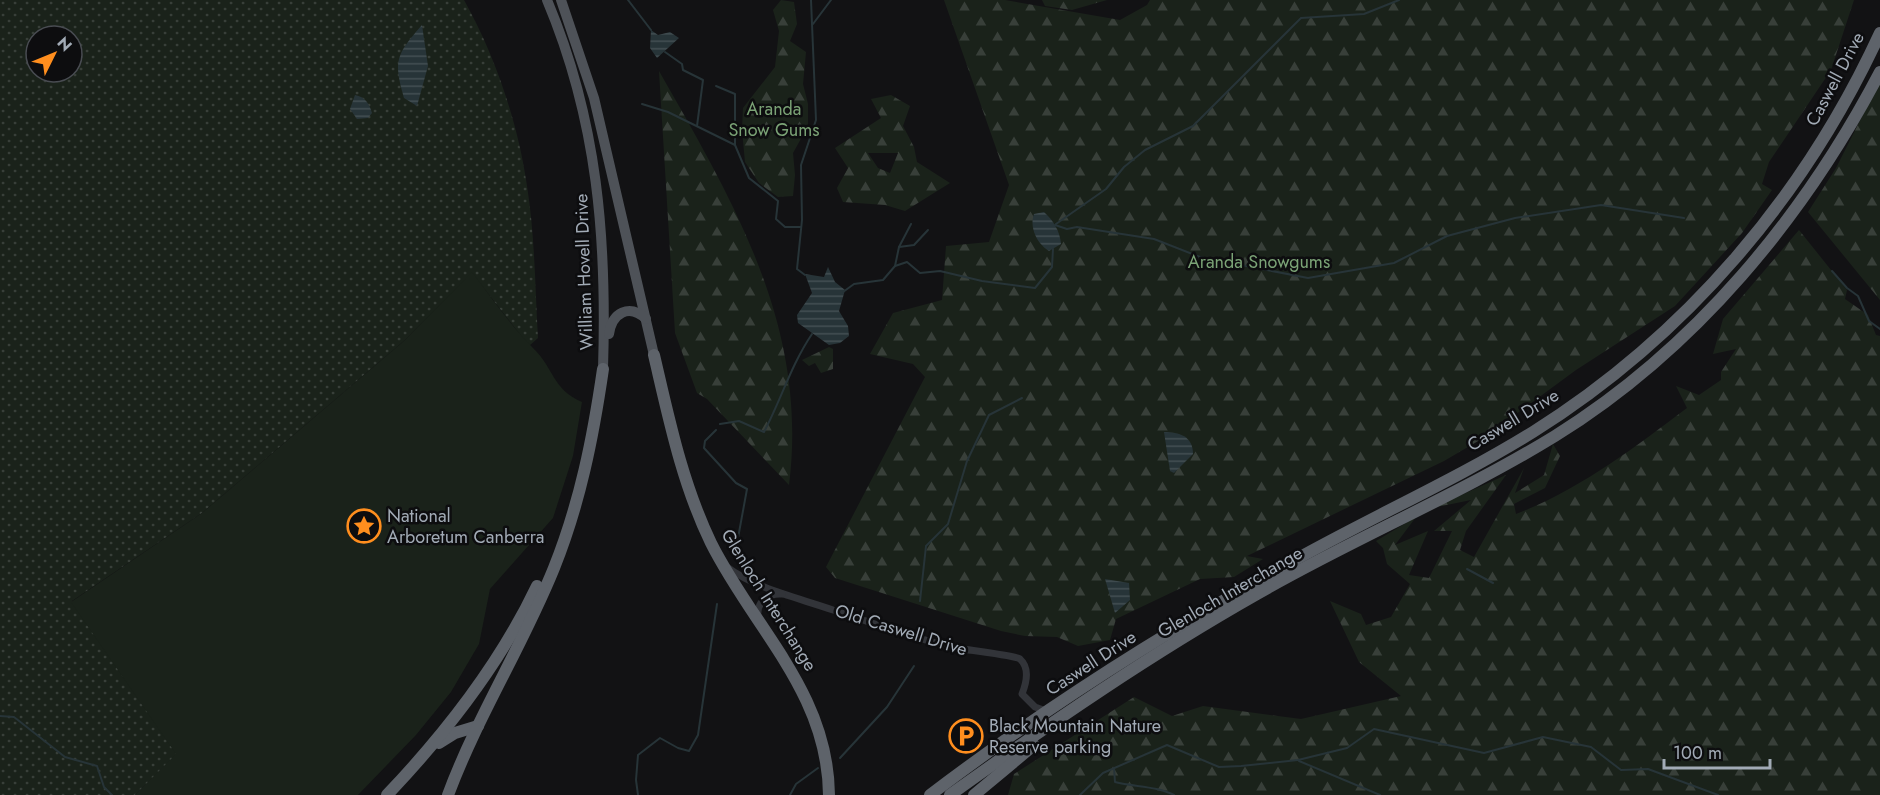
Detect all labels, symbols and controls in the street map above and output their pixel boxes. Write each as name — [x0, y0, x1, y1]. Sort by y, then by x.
north arrow — [24, 24, 84, 84]
street label: Caswell Drive — [1799, 27, 1871, 131]
text: N — [52, 32, 77, 57]
park label: Aranda Snow Gums — [728, 96, 820, 143]
street label: William Hovell Drive — [568, 193, 600, 351]
park label: Aranda Snowgums — [1188, 249, 1330, 275]
street label: Caswell Drive — [1462, 382, 1564, 458]
place label: National Arboretum Canberra — [387, 503, 545, 550]
place icon: National Arboretum Canberra — [346, 508, 382, 544]
street label: Glenloch Interchange — [715, 524, 823, 676]
street label: Glenloch Interchange — [1153, 540, 1307, 644]
street label: Old Caswell Drive — [832, 598, 970, 662]
street label: Caswell Drive — [1041, 624, 1141, 702]
place label: Black Mountain Nature Reserve parking — [989, 713, 1161, 760]
parking icon: Black Mountain Nature Reserve parking — [948, 718, 984, 754]
scale bar — [1664, 732, 1770, 770]
text: 100 m — [1673, 740, 1722, 766]

